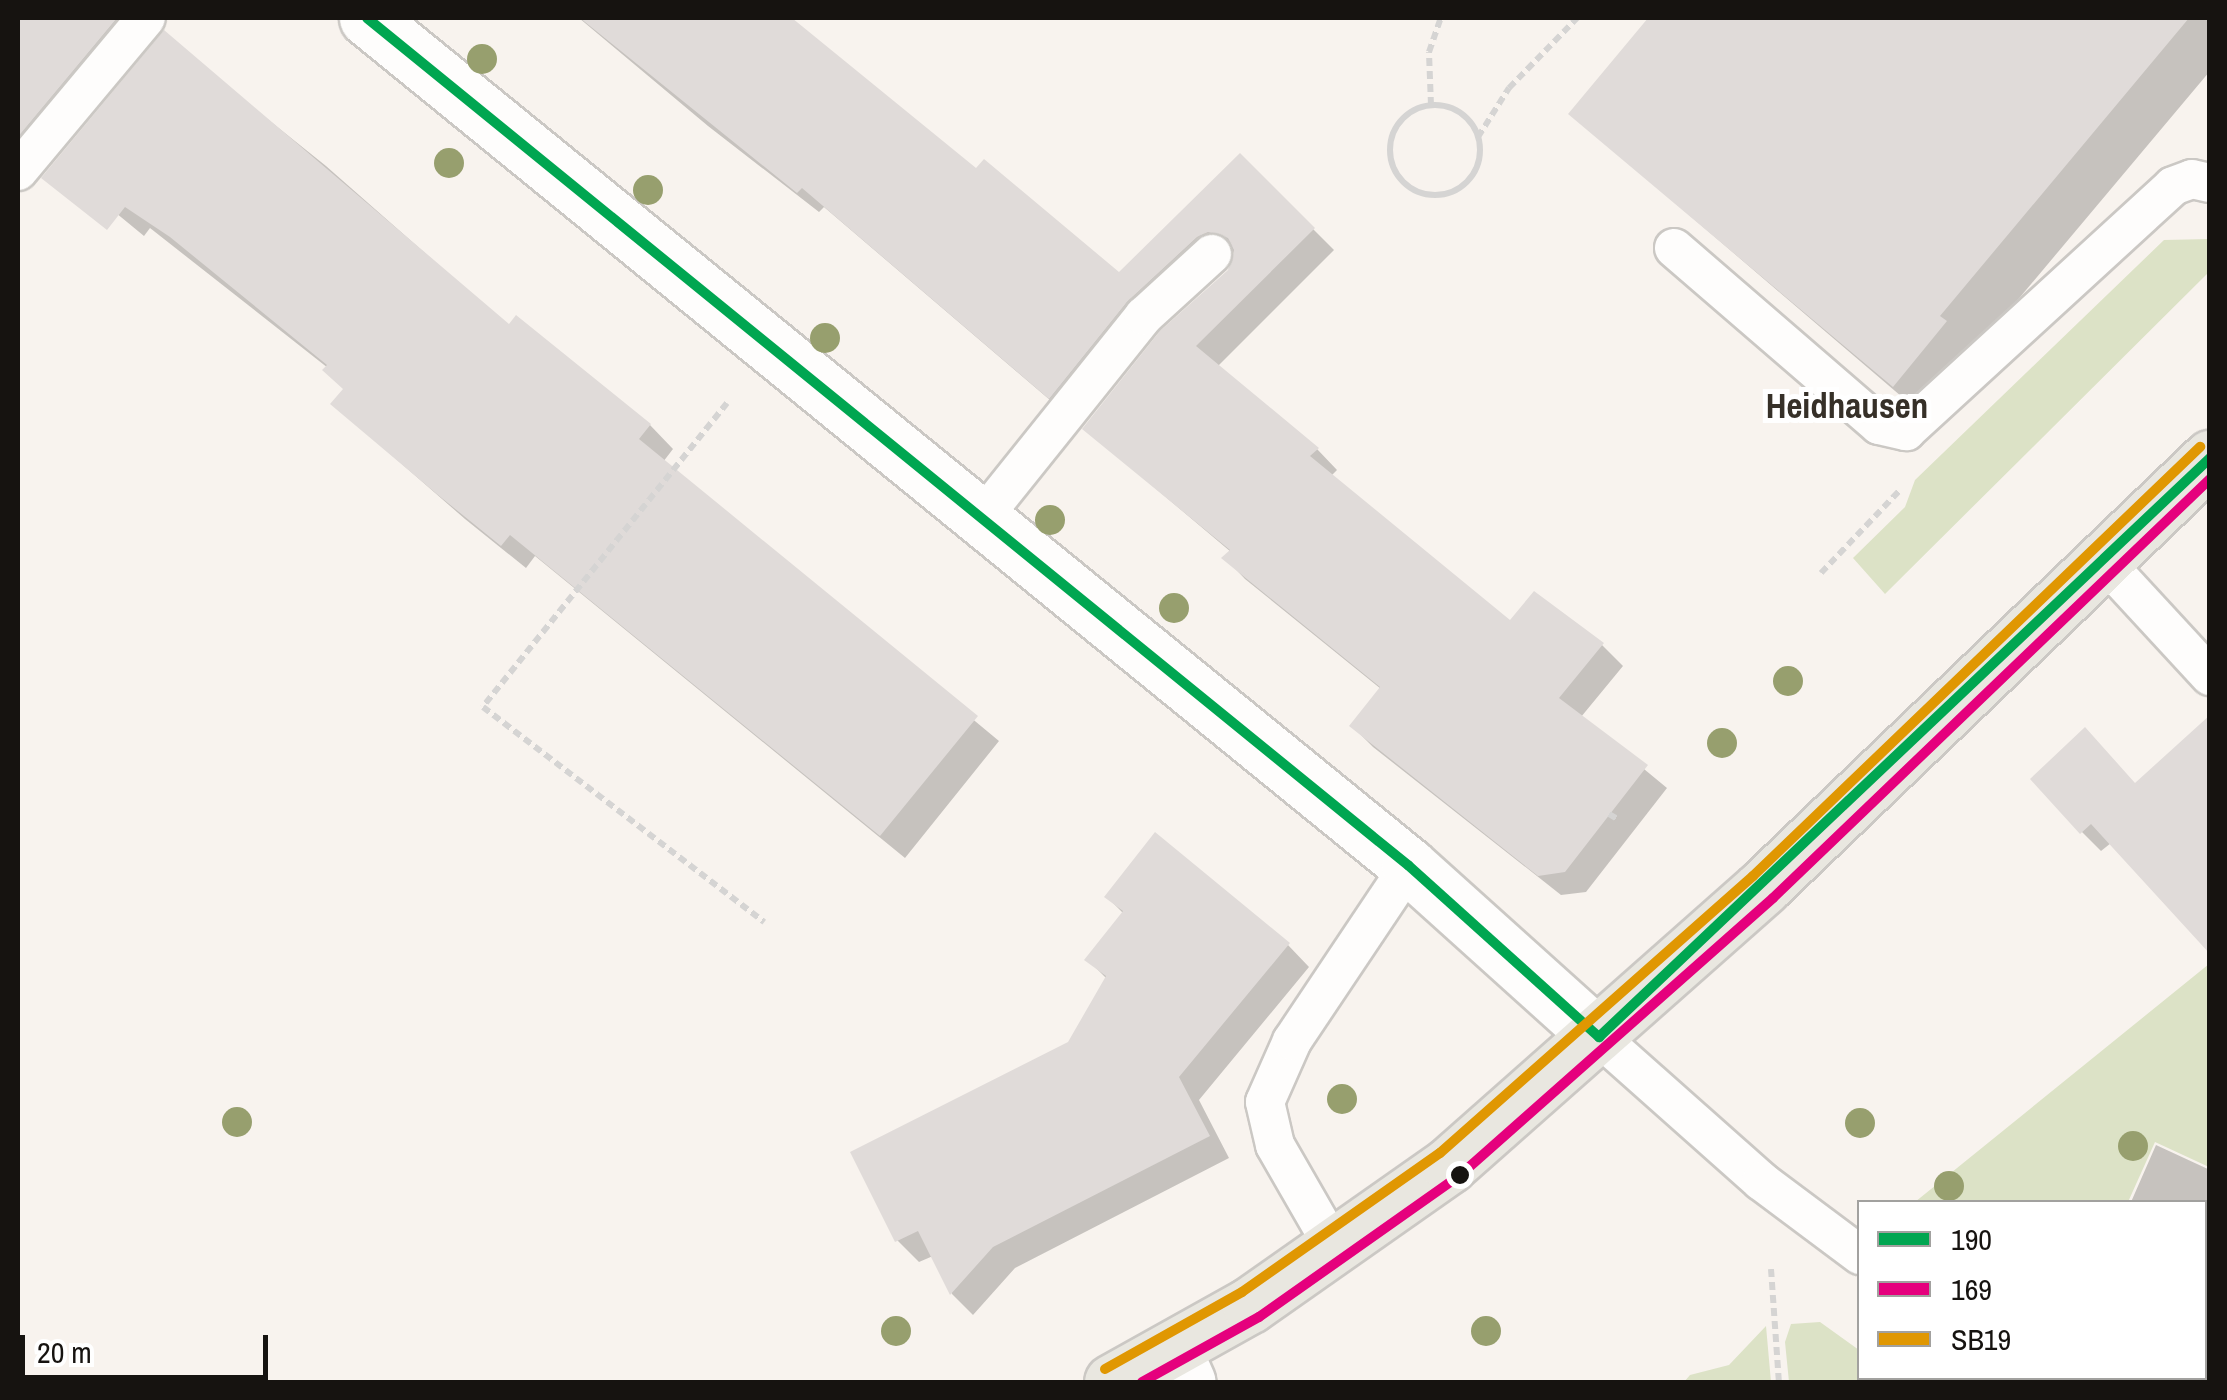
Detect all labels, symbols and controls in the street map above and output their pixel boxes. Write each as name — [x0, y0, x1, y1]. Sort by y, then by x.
district label: Heidhausen — [1766, 385, 1928, 427]
unlabelled marker — [1450, 1165, 1470, 1185]
legend — [1857, 1200, 2207, 1380]
text: 190 — [1951, 1219, 1992, 1259]
text: 169 — [1951, 1269, 1992, 1309]
scale bar — [25, 1315, 272, 1377]
text: SB19 — [1951, 1319, 2011, 1359]
text: 20 m — [37, 1332, 92, 1372]

